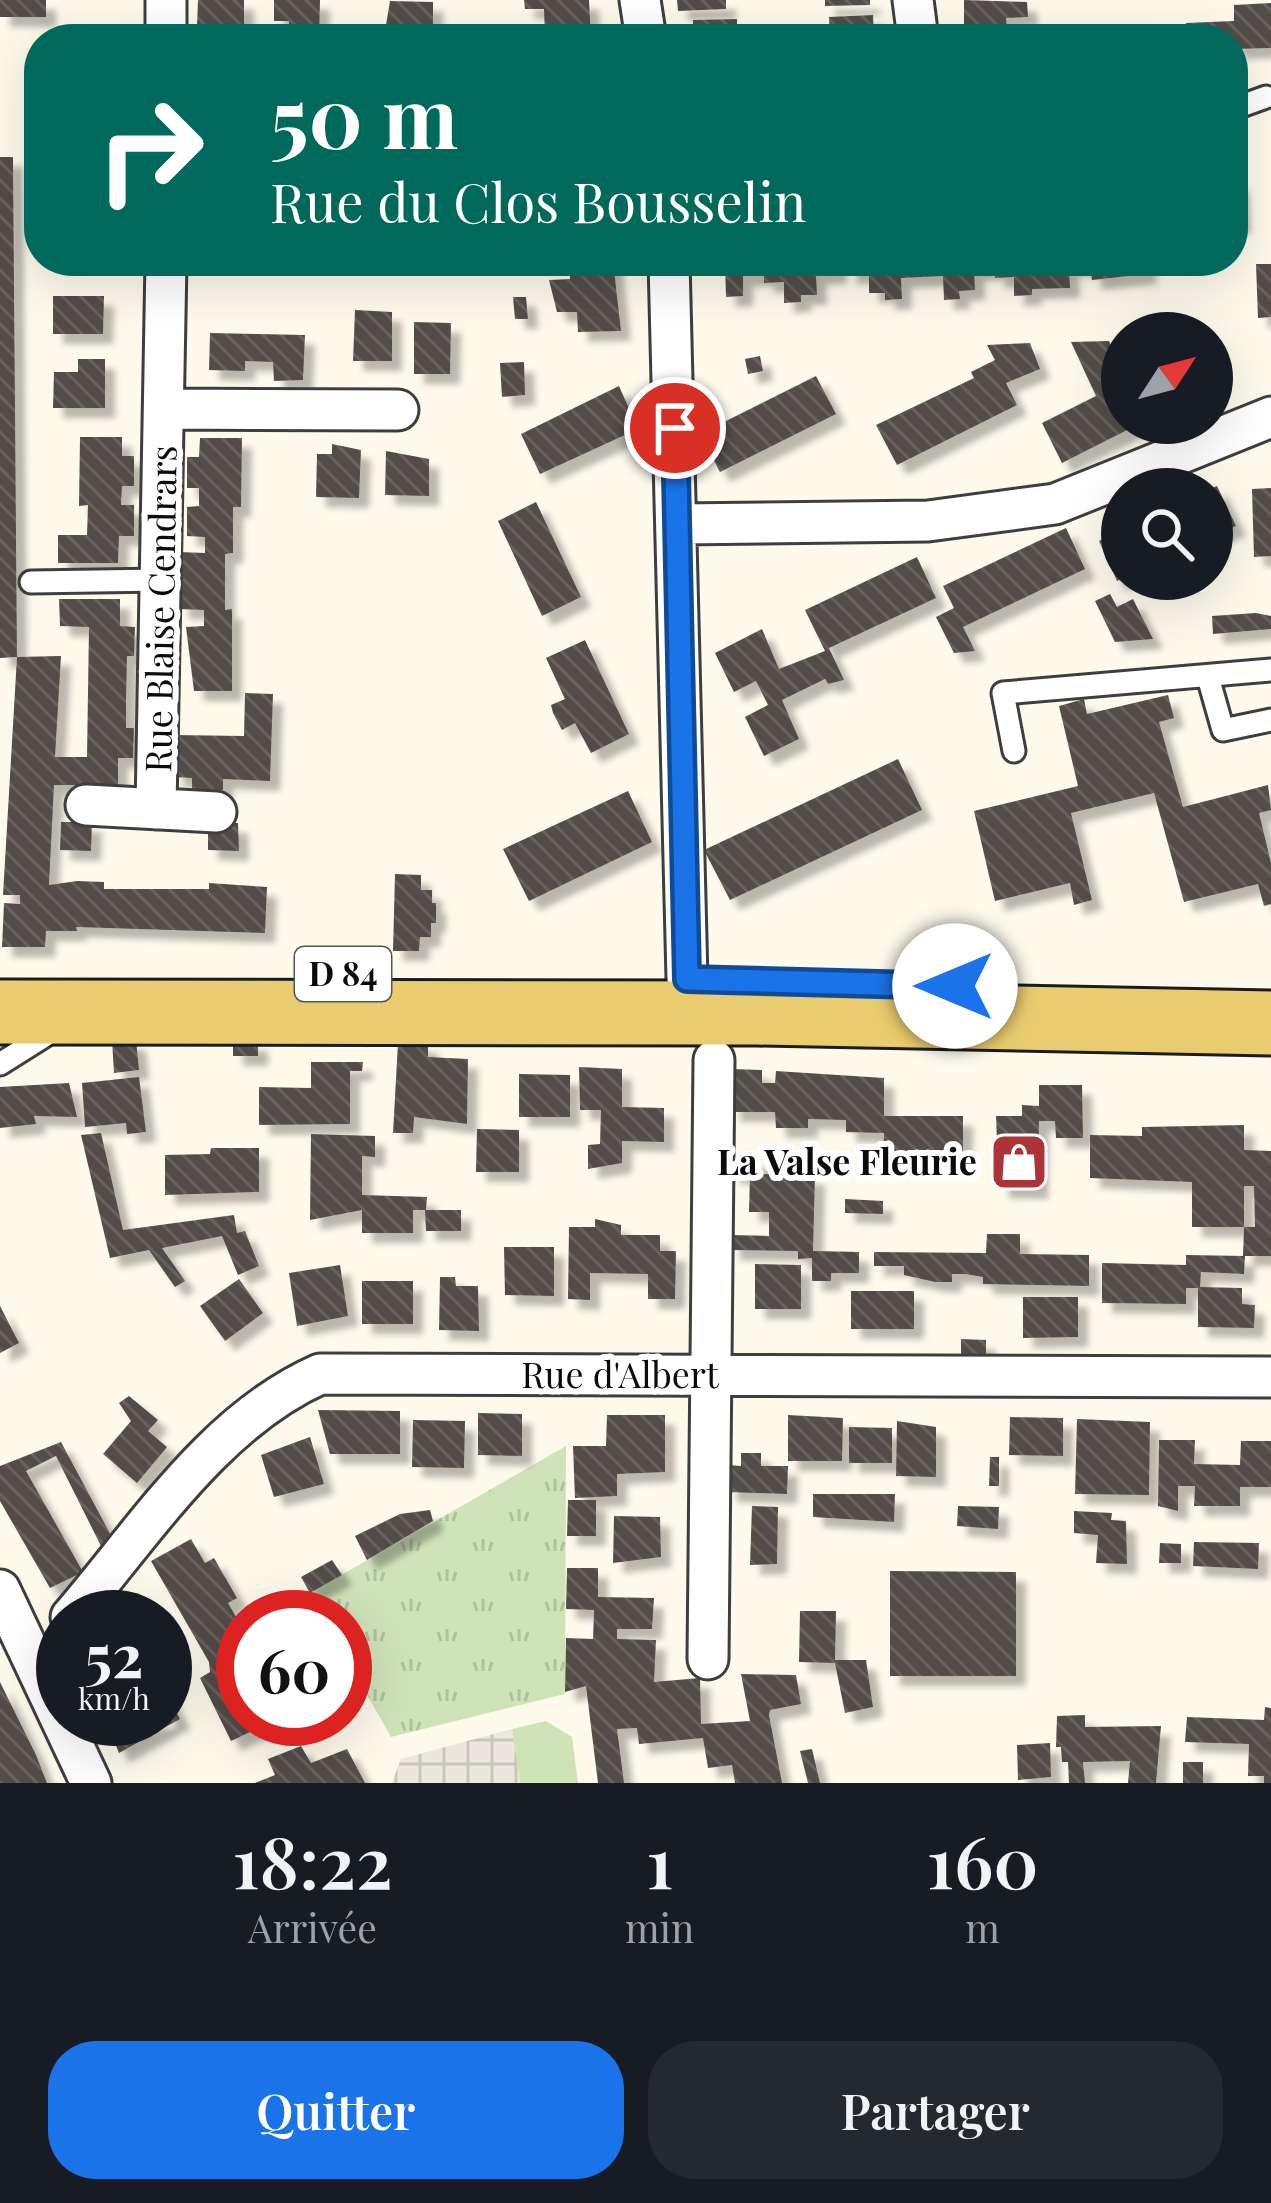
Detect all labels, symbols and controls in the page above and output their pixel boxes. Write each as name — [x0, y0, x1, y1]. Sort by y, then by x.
text: 50 m — [270, 58, 458, 170]
icon: right — [72, 72, 228, 228]
text: Rue du Clos Bousselin — [270, 165, 806, 237]
north arrow — [1101, 312, 1233, 444]
map controls — [1101, 312, 1233, 600]
pin — [624, 377, 726, 479]
icon: arrive — [642, 395, 708, 461]
street label: Rue Blaise Cendrars — [132, 445, 186, 773]
button: search — [1101, 468, 1233, 600]
position arrow — [892, 923, 1018, 1049]
road number: D 84 — [295, 947, 391, 1001]
shop icon: La Valse Fleurie — [988, 1131, 1050, 1193]
place label: La Valse Fleurie — [717, 1136, 977, 1184]
street label: Rue d'Albert — [521, 1349, 720, 1397]
speed limit sign: 60 — [216, 1590, 372, 1746]
text: 52 — [85, 1613, 143, 1693]
text: km/h — [78, 1678, 150, 1718]
text: 18:22 — [232, 1811, 393, 1907]
text: 1 — [646, 1811, 673, 1907]
text: 160 — [927, 1811, 1039, 1907]
text: Arrivée — [248, 1901, 377, 1953]
text: min — [625, 1901, 694, 1953]
text: m — [965, 1901, 1000, 1953]
button: Quitter — [48, 2041, 624, 2179]
button: Partager — [648, 2041, 1223, 2179]

